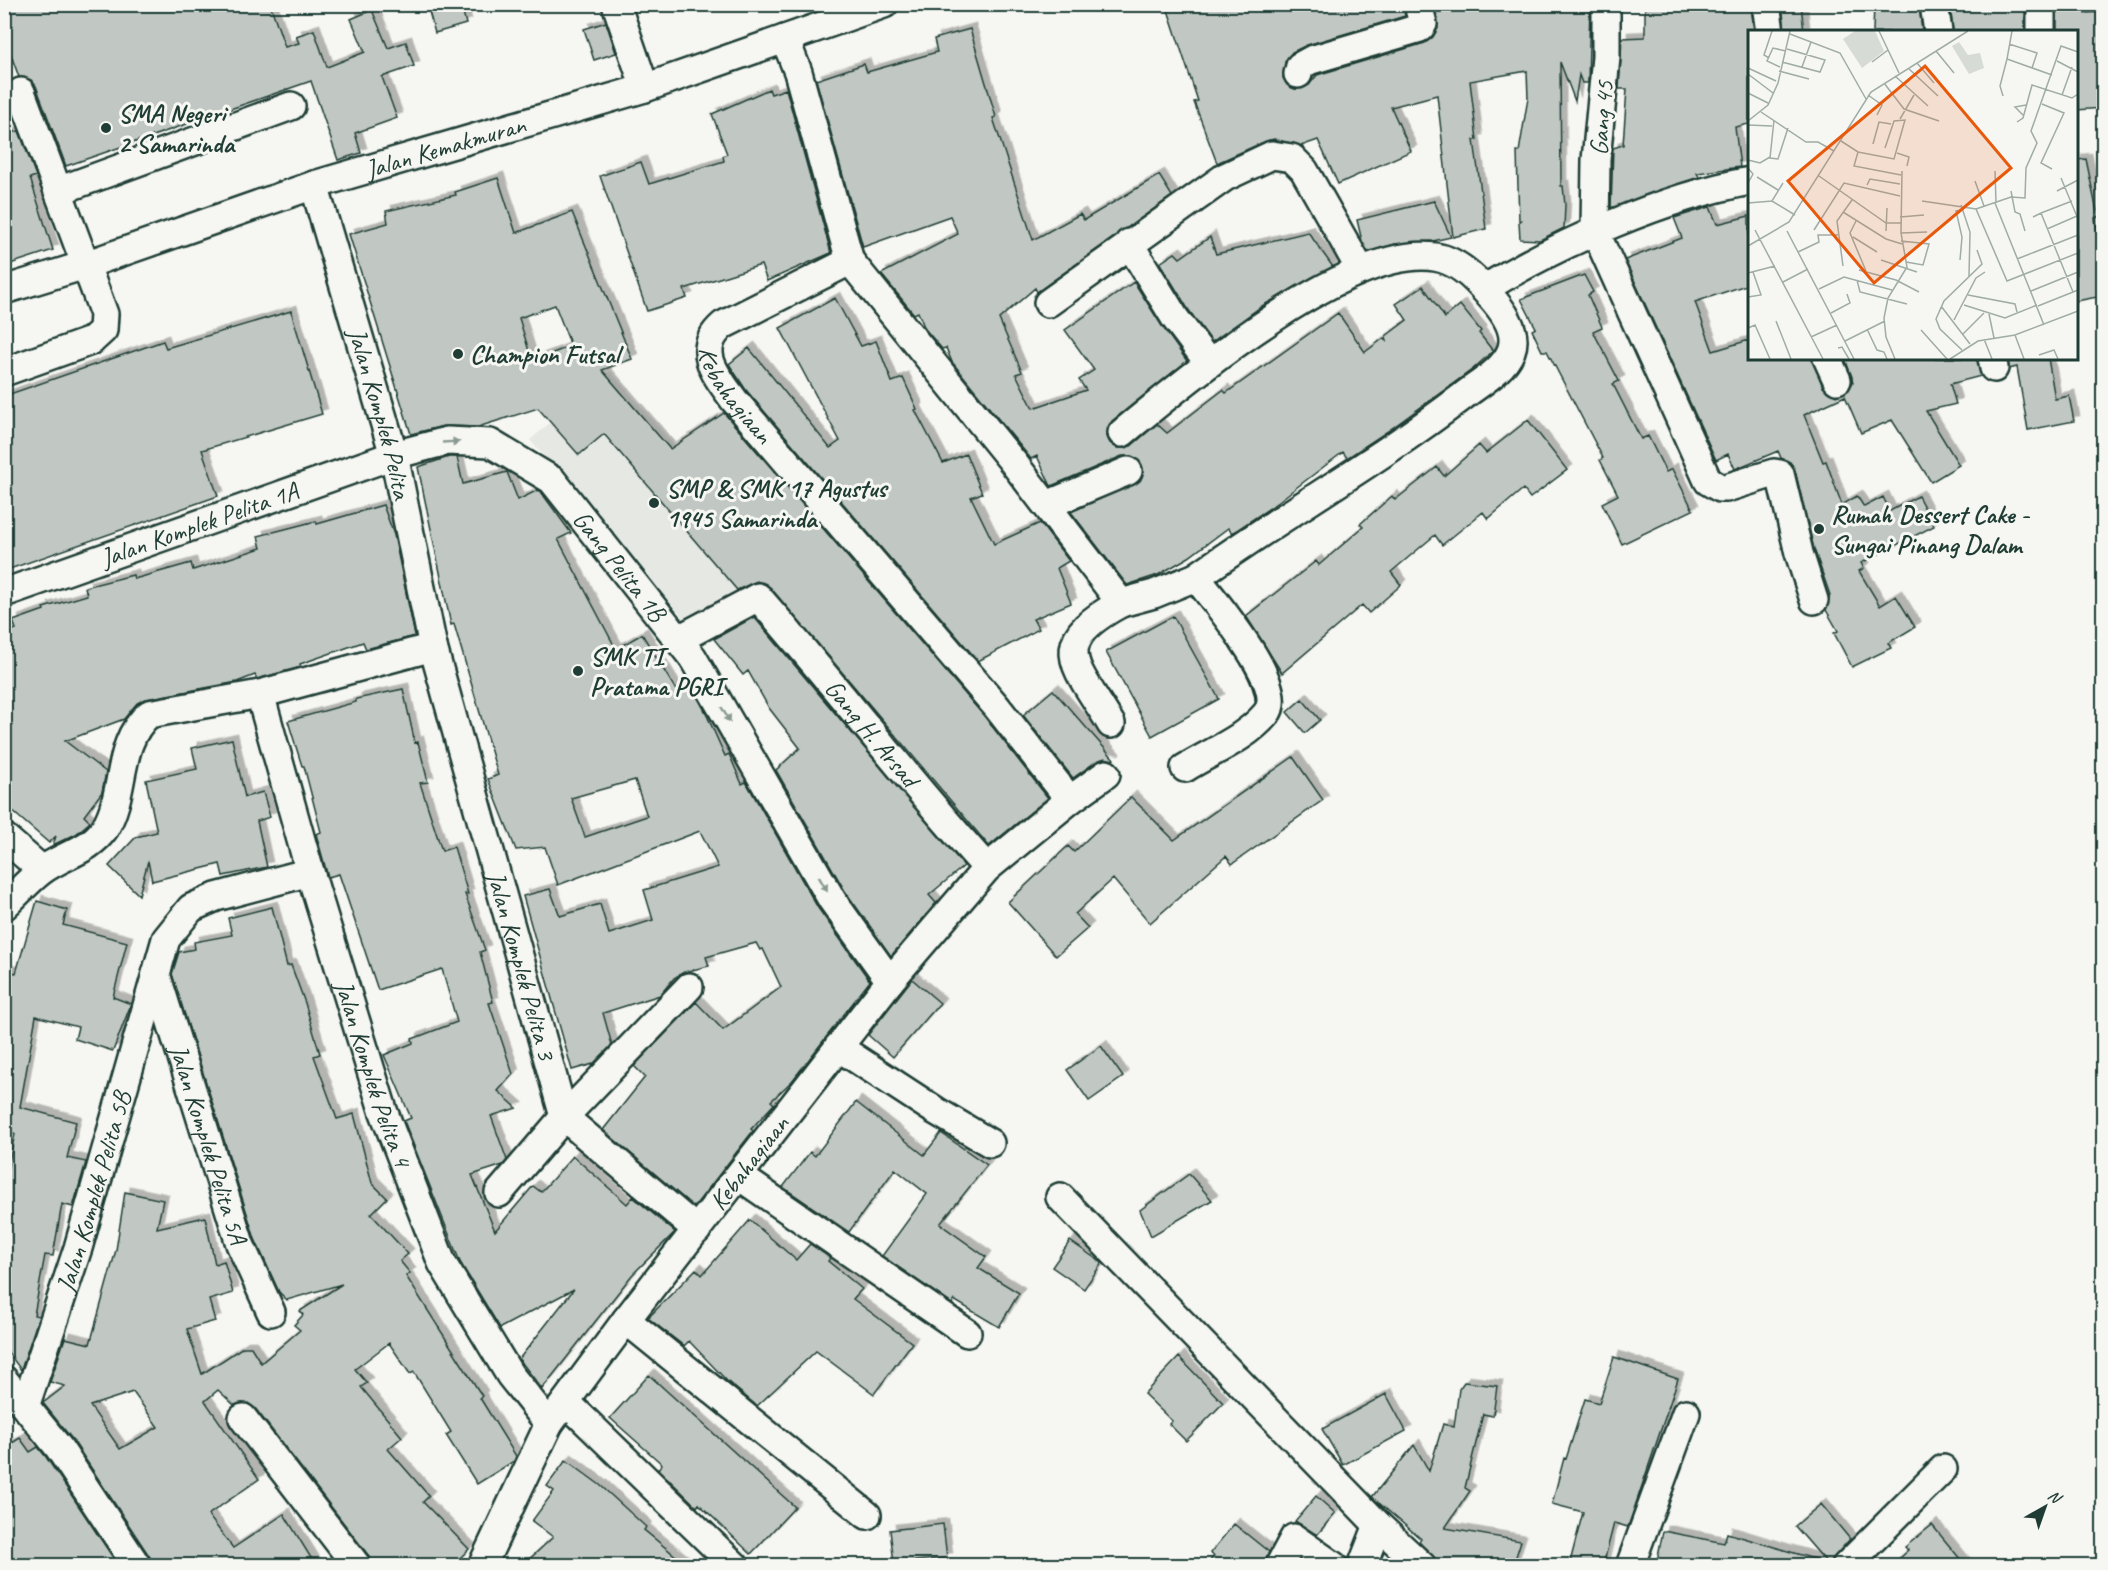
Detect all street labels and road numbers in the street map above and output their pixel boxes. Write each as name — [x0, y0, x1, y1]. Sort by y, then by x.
street label: Gang 45 — [1582, 78, 1621, 157]
street label: Jalan Kemakmuran — [359, 108, 530, 187]
street label: Jalan Komplek Pelita — [340, 322, 419, 504]
street label: Kebahagiaan — [692, 346, 781, 452]
street label: Jalan Komplek Pelita 1A — [94, 474, 304, 575]
street label: Gang Pelita 1B — [565, 504, 674, 629]
street label: Gang H. Arsad — [818, 673, 928, 797]
street label: Jalan Komplek Pelita 3 — [479, 866, 564, 1066]
street label: Jalan Komplek Pelita 4 — [327, 974, 420, 1173]
street label: Jalan Komplek Pelita 5A — [161, 1038, 255, 1250]
street label: Jalan Komplek Pelita 5B — [48, 1086, 139, 1298]
street label: Kebahagiaan — [702, 1108, 797, 1217]

